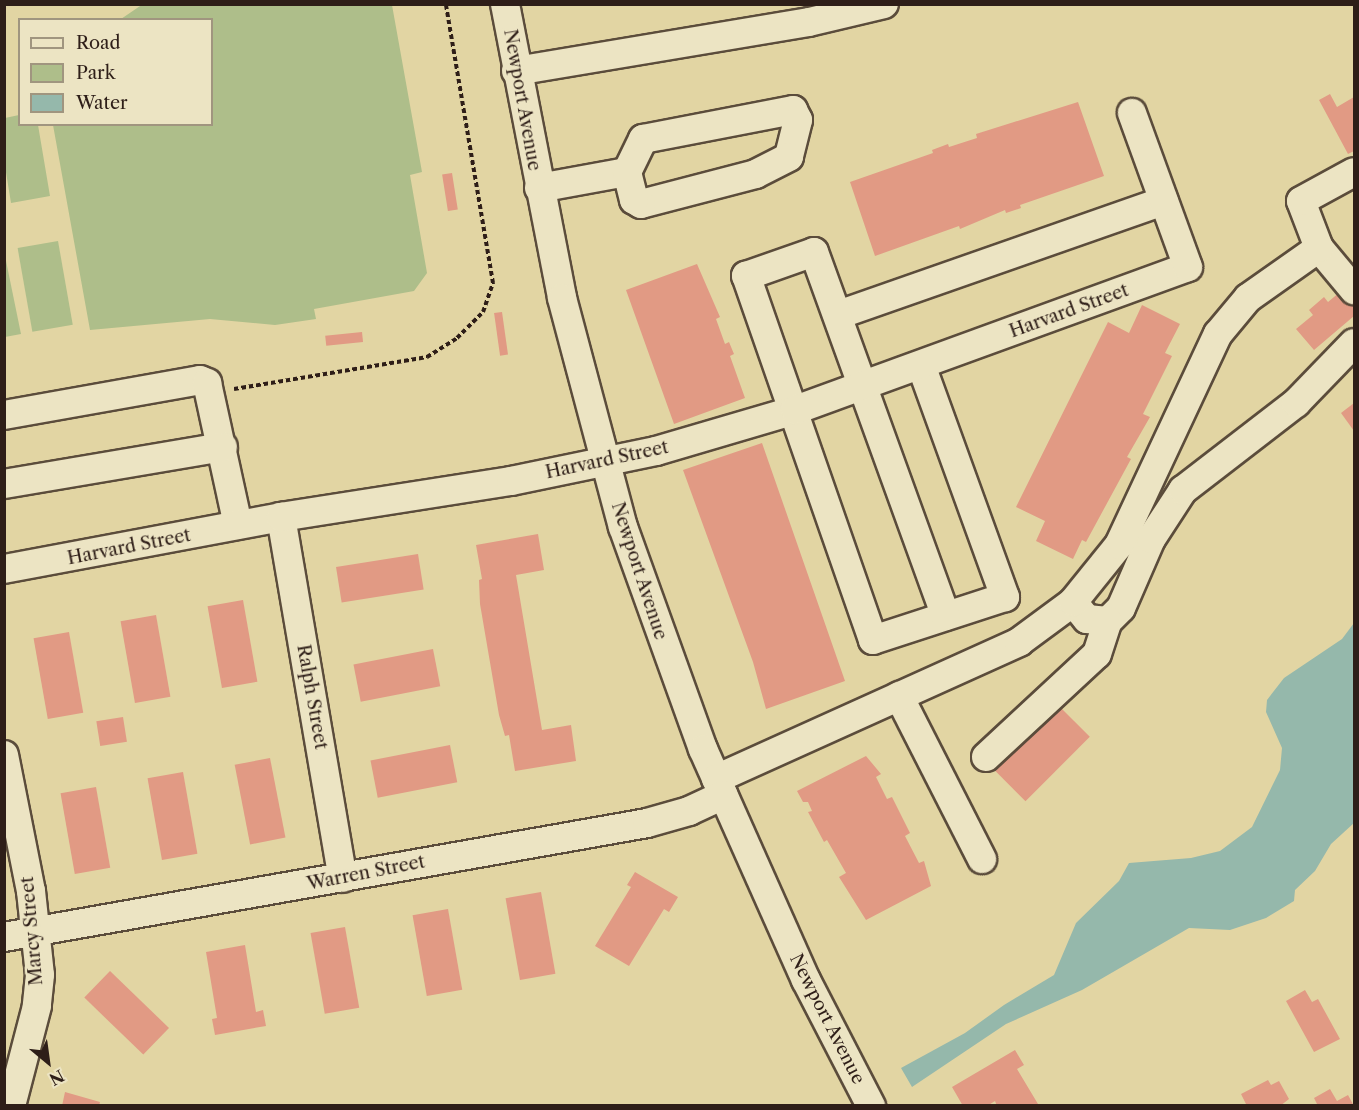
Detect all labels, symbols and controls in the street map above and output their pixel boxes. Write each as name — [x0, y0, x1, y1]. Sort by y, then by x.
legend — [18, 18, 213, 126]
street label: Newport Avenue — [499, 27, 545, 173]
text: Road — [76, 32, 121, 54]
text: Park — [76, 62, 115, 84]
text: Water — [76, 92, 128, 114]
street label: Harvard Street — [1006, 279, 1132, 343]
street label: Harvard Street — [544, 436, 670, 484]
street label: Newport Avenue — [606, 499, 672, 643]
street label: Harvard Street — [65, 524, 193, 570]
street label: Ralph Street — [292, 643, 332, 751]
street label: Warren Street — [305, 851, 427, 895]
street label: Marcy Street — [16, 875, 48, 987]
street label: Newport Avenue — [785, 950, 869, 1088]
north arrow — [18, 1032, 78, 1092]
text: N — [46, 1066, 68, 1090]

